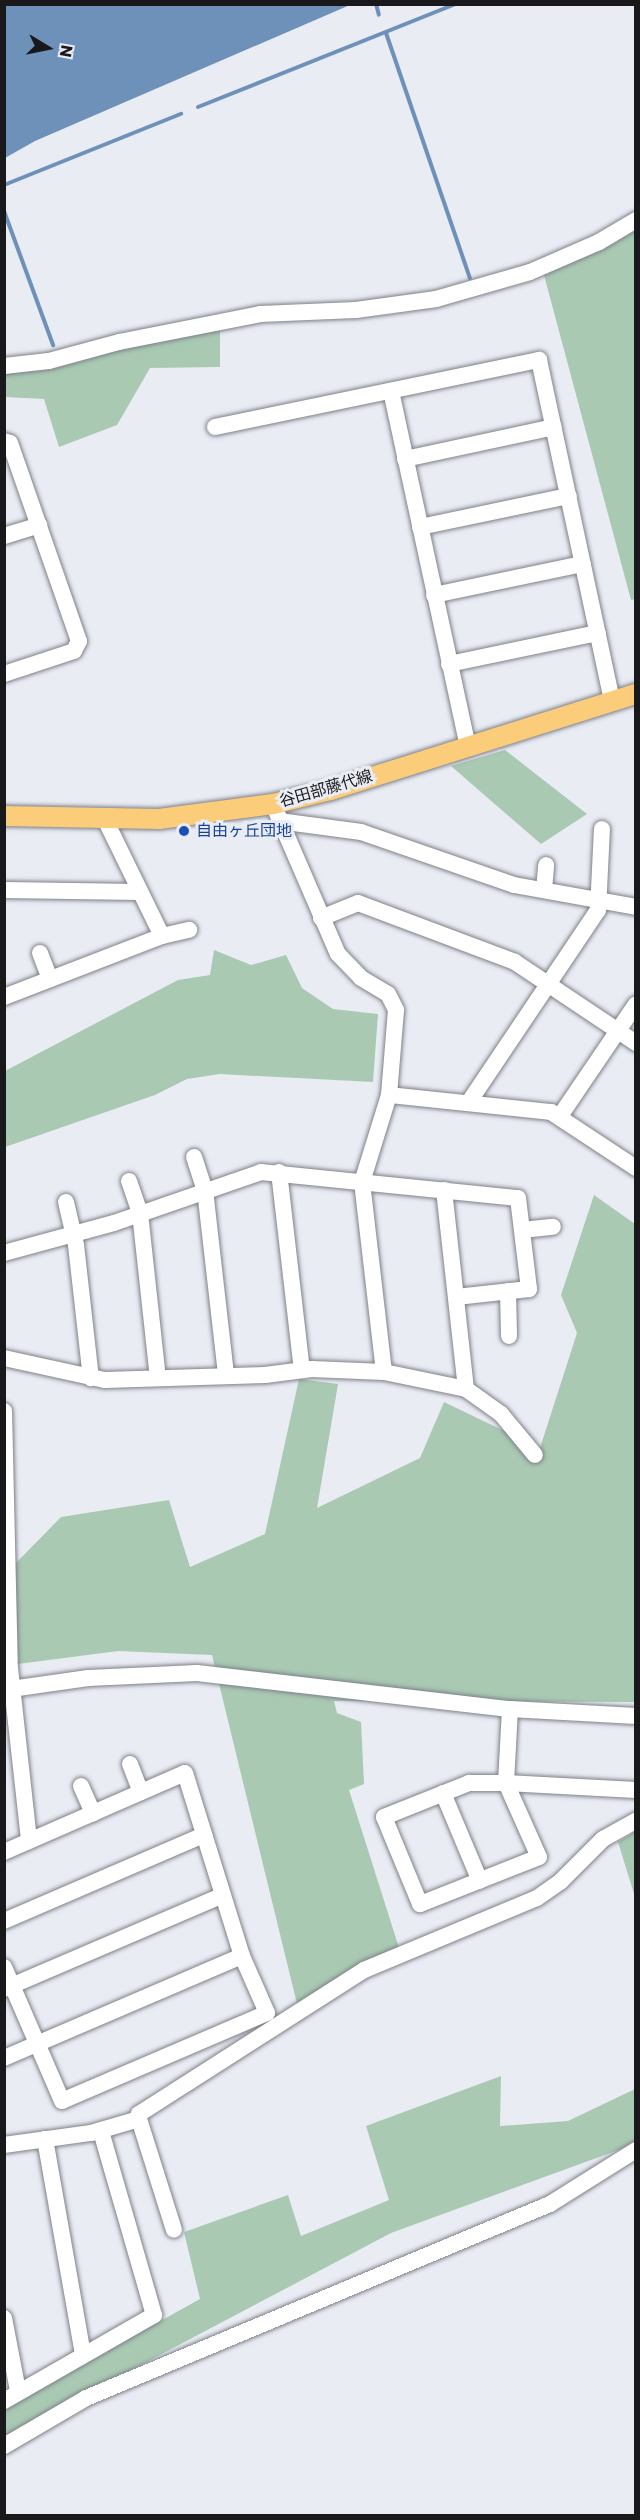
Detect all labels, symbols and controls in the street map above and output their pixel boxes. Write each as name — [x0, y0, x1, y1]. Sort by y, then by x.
north arrow — [18, 18, 78, 78]
text: N — [54, 43, 79, 59]
street label: 谷田部藤代線 — [277, 767, 375, 811]
place label: 自由ヶ丘団地 — [196, 821, 292, 841]
marker: 自由ヶ丘団地 — [177, 824, 191, 838]

